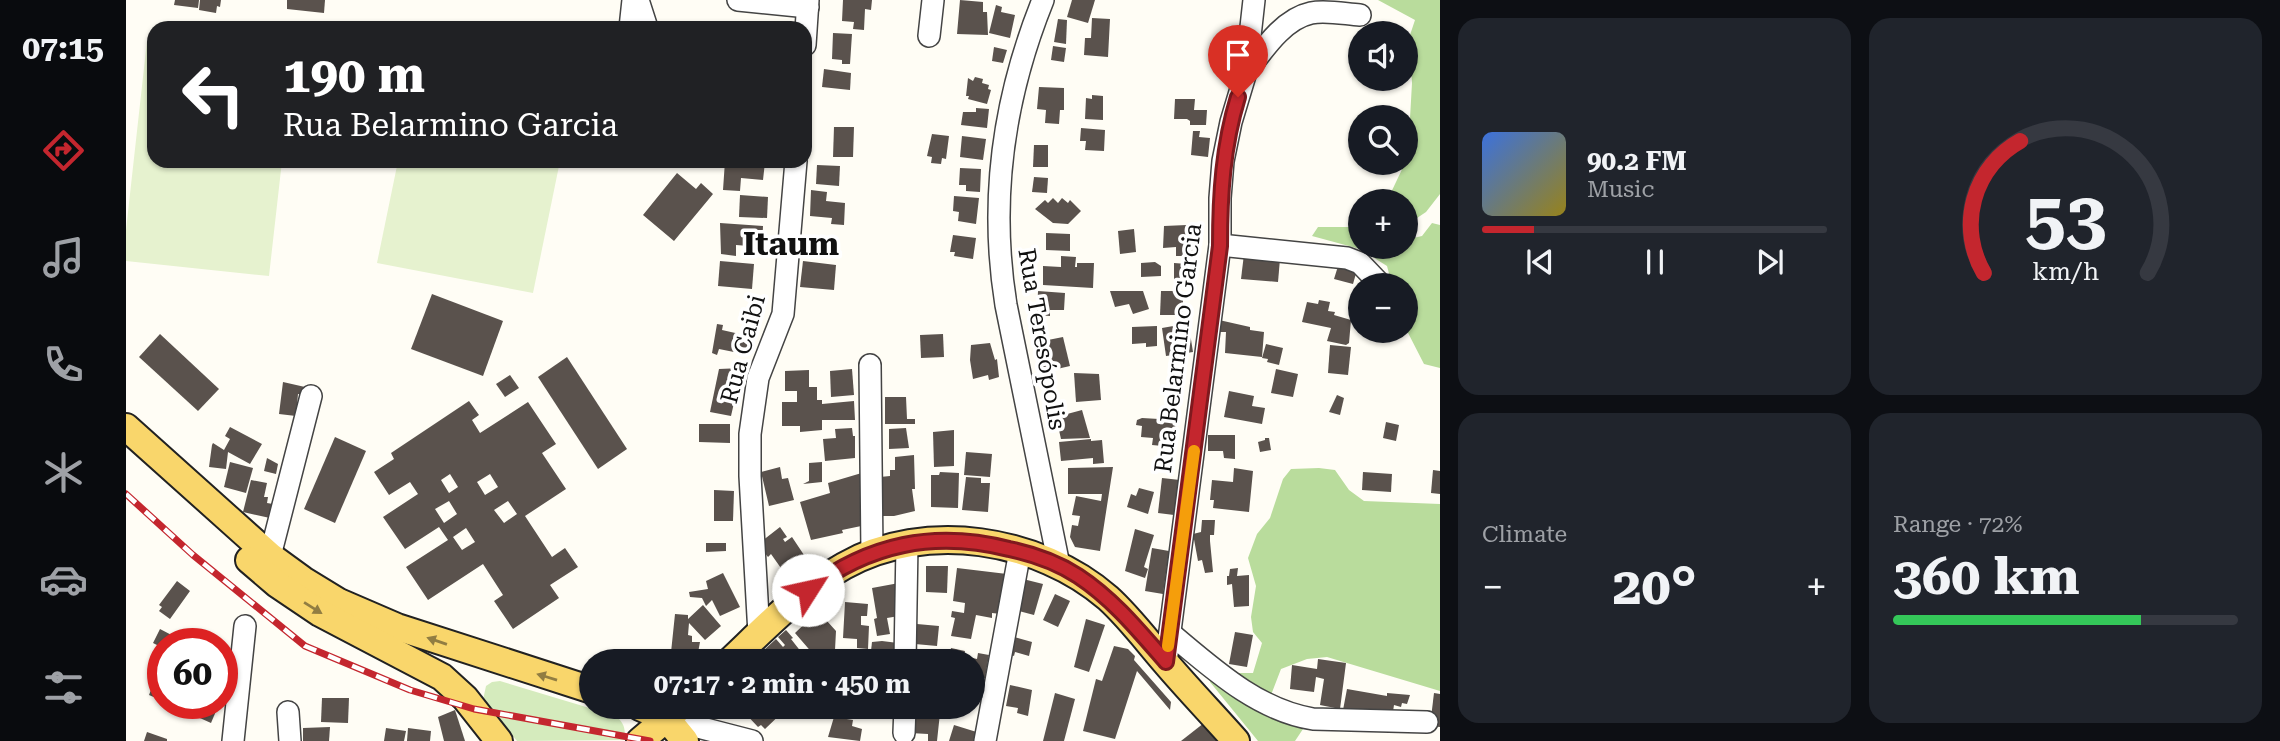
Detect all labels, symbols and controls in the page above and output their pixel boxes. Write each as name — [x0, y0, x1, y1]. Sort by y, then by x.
map controls — [1348, 21, 1418, 343]
button: sound — [1348, 21, 1418, 91]
pin — [1208, 25, 1268, 97]
text: 07:15 — [22, 29, 104, 67]
icon: arrive — [1219, 36, 1257, 74]
text: 190 m — [283, 47, 425, 104]
icon: left — [168, 49, 259, 140]
button: search — [1348, 105, 1418, 175]
text: Rua Belarmino Garcia — [283, 106, 618, 144]
icon: directions — [39, 126, 88, 175]
text: 90.2 FM — [1587, 146, 1687, 176]
text: Music — [1587, 176, 1654, 203]
text: 53 — [2025, 176, 2106, 261]
button: + — [1348, 189, 1418, 259]
street label: Rua Belarmino Garcia — [1149, 222, 1207, 474]
district label: Itaum — [743, 225, 839, 263]
icon: music — [39, 233, 88, 282]
icon: previous — [1521, 243, 1559, 281]
icon: pause — [1636, 243, 1674, 281]
icon: next — [1751, 243, 1789, 281]
street label: Rua Teresópolis — [1012, 246, 1072, 432]
text: km/h — [2032, 257, 2099, 286]
button: − — [1348, 273, 1418, 343]
street label: Rua Caibi — [715, 291, 771, 406]
icon: phone — [39, 340, 88, 389]
icon: climate — [39, 448, 88, 497]
text: Range · 72% — [1893, 511, 2022, 538]
text: Climate — [1482, 521, 1567, 548]
text: 360 km — [1893, 546, 2080, 607]
position arrow — [771, 553, 845, 627]
icon: car — [39, 555, 88, 604]
text: 20° — [1612, 556, 1697, 617]
text: − — [1482, 565, 1503, 609]
text: + — [1806, 565, 1827, 609]
one-way arrow — [303, 602, 322, 614]
speed limit sign: 60 — [147, 628, 238, 719]
one-way arrow — [427, 635, 448, 646]
icon: filters — [39, 663, 88, 712]
text: 07:17 · 2 min · 450 m — [654, 669, 910, 699]
one-way arrow — [536, 671, 557, 681]

